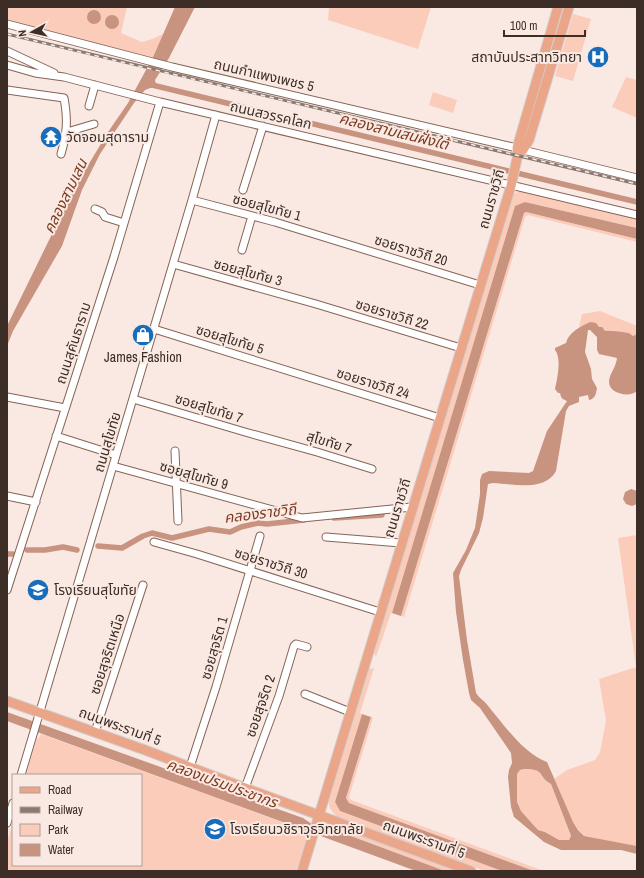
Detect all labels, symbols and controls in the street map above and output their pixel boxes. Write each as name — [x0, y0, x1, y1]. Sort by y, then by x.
north arrow — [12, 12, 52, 52]
scale bar — [504, 12, 585, 38]
text: 100 m — [510, 18, 537, 34]
text: N — [15, 29, 29, 38]
hospital icon: สถาบันประสาทวิทยา — [585, 44, 611, 70]
place label: สถาบันประสาทวิทยา — [471, 48, 582, 66]
street label: ถนนกำแพงเพชร 5 — [212, 55, 316, 95]
street label: ถนนสวรรคโลก — [228, 97, 314, 133]
water label: คลองสามเสนฝั่งใต้ — [337, 107, 453, 155]
temple icon: วัดจอมสุดาราม — [38, 124, 64, 150]
place label: วัดจอมสุดาราม — [66, 128, 149, 146]
water label: คลองสามเสน — [38, 155, 92, 237]
street label: ถนนราชวิถี — [474, 167, 508, 231]
street label: ซอยสุโขทัย 1 — [231, 189, 304, 225]
street label: ซอยราชวิถี 20 — [372, 230, 450, 270]
street label: ซอยสุโขทัย 3 — [212, 254, 284, 290]
street label: ซอยราชวิถี 22 — [353, 294, 431, 334]
street label: ถนนสุคันธาราม — [51, 300, 95, 386]
street label: ซอยสุโขทัย 5 — [194, 320, 266, 358]
shop icon: James Fashion — [130, 322, 156, 348]
place label: James Fashion — [104, 348, 182, 366]
street label: ซอยราชวิถี 24 — [334, 363, 412, 403]
street label: ซอยสุโขทัย 7 — [173, 389, 245, 427]
street label: ถนนสุโขทัย — [89, 410, 125, 474]
street label: สุโขทัย 7 — [304, 427, 354, 457]
street label: ซอยสุโขทัย 9 — [158, 457, 230, 493]
street label: ถนนราชวิถี — [379, 476, 415, 540]
water label: คลองราชวิถี — [223, 498, 299, 528]
street label: ซอยราชวิถี 30 — [232, 543, 310, 583]
school or university icon: โรงเรียนสุโขทัย — [25, 577, 51, 603]
place label: โรงเรียนสุโขทัย — [54, 581, 137, 599]
street label: ซอยสุจริตเหนือ — [85, 611, 129, 697]
street label: ซอยสุจริต 1 — [196, 614, 232, 682]
street label: ซอยสุจริต 2 — [241, 672, 279, 740]
street label: ถนนพระรามที่ 5 — [76, 702, 164, 749]
water label: คลองเปรมประชากร — [164, 753, 282, 813]
legend — [12, 774, 142, 866]
text: Road — [48, 782, 72, 798]
text: Railway — [48, 802, 83, 818]
street label: ถนนพระรามที่ 5 — [380, 815, 468, 862]
school or university icon: โรงเรียนวชิราวุธวิทยาลัย — [202, 816, 228, 842]
place label: โรงเรียนวชิราวุธวิทยาลัย — [230, 820, 364, 838]
text: Park — [48, 822, 68, 838]
text: Water — [48, 842, 75, 858]

